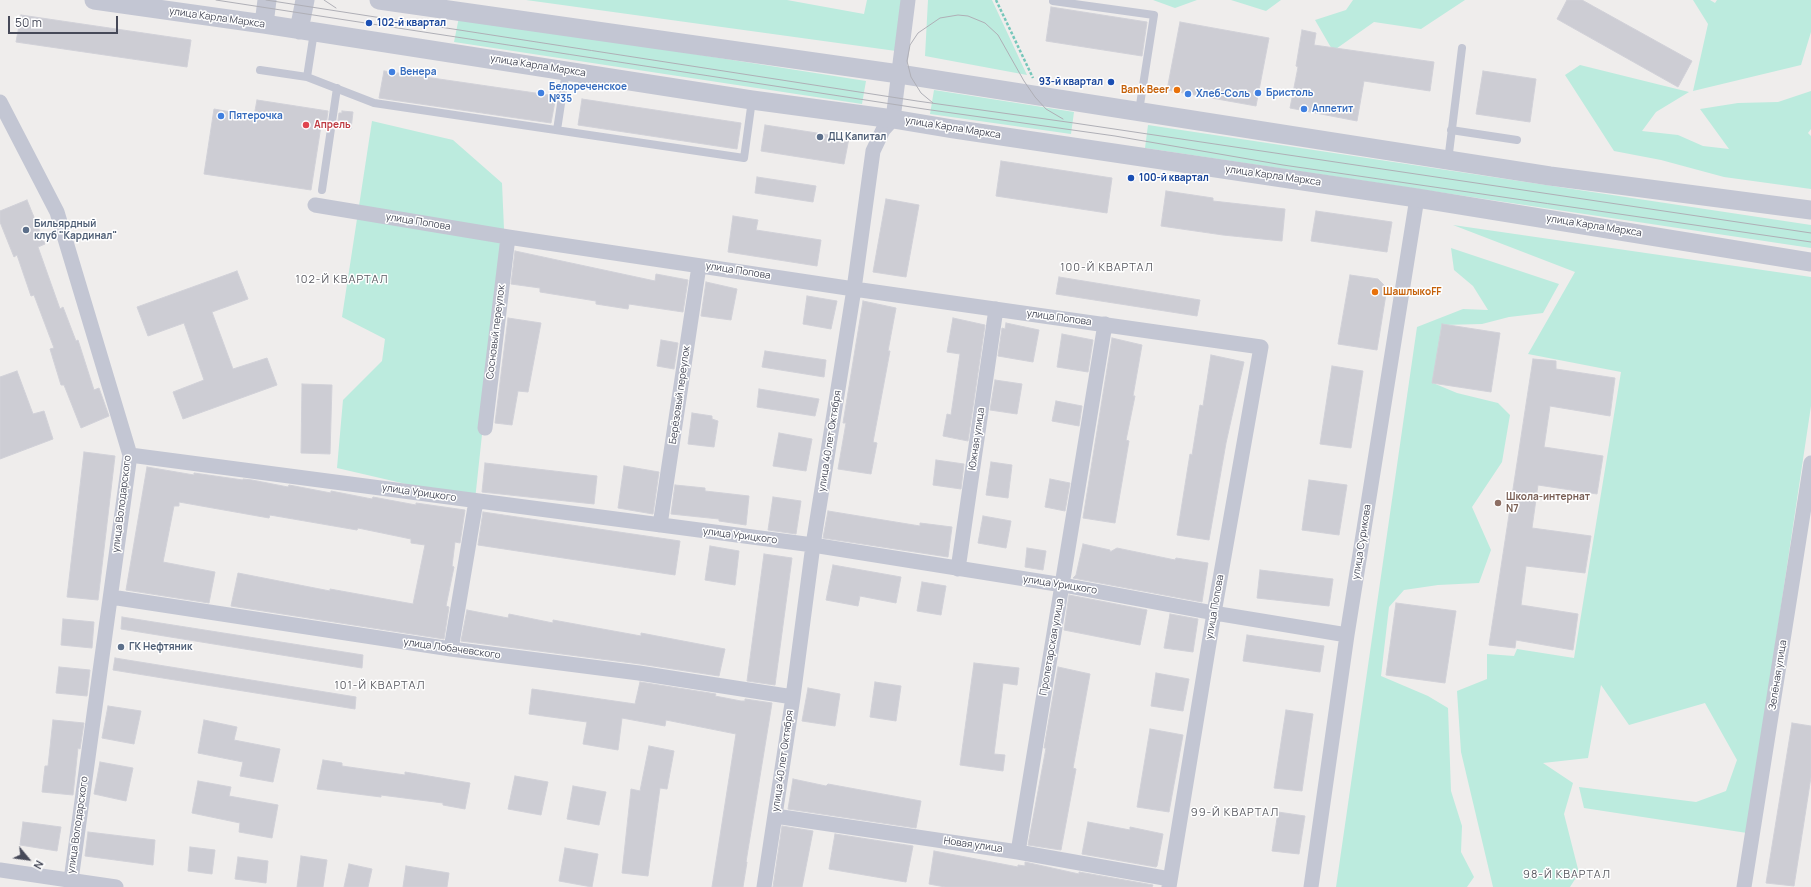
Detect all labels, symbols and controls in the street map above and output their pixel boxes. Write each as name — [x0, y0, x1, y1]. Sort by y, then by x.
street label: улица Карла Маркса — [168, 5, 266, 31]
scale bar — [10, 8, 120, 34]
text: 50 m — [15, 14, 42, 31]
place label: 102-й квартал — [377, 17, 446, 29]
marker: 102-й квартал — [364, 18, 374, 28]
street label: улица Карла Маркса — [489, 53, 587, 79]
place label: Венера — [400, 66, 436, 78]
marker: Венера — [387, 67, 397, 77]
place label: 93-й квартал — [1039, 76, 1103, 88]
marker: 93-й квартал — [1106, 77, 1116, 87]
place label: Белореченское №35 — [549, 81, 627, 104]
place label: Bank Beer — [1121, 84, 1169, 96]
marker: Bank Beer — [1172, 85, 1182, 95]
place label: Бристоль — [1266, 87, 1313, 99]
marker: Белореченское №35 — [536, 88, 546, 98]
place label: Хлеб-Соль — [1196, 88, 1250, 100]
marker: Бристоль — [1253, 88, 1263, 98]
marker: Хлеб-Соль — [1183, 89, 1193, 99]
place label: Аппетит — [1312, 103, 1353, 115]
marker: Аппетит — [1299, 104, 1309, 114]
place label: Пятерочка — [229, 110, 283, 122]
marker: Пятерочка — [216, 111, 226, 121]
street label: улица Карла Маркса — [904, 115, 1002, 141]
place label: Апрель — [314, 119, 351, 131]
marker: Апрель — [301, 120, 311, 130]
place label: ДЦ Капитал — [828, 131, 886, 143]
marker: ДЦ Капитал — [815, 132, 825, 142]
street label: улица Карла Маркса — [1224, 163, 1322, 189]
place label: 100-й квартал — [1139, 172, 1209, 184]
marker: 100-й квартал — [1126, 173, 1136, 183]
street label: улица Попова — [385, 211, 451, 233]
street label: улица Карла Маркса — [1545, 213, 1643, 239]
place label: Бильярдный клуб "Кардинал" — [34, 218, 117, 242]
marker: Бильярдный клуб "Кардинал" — [21, 225, 31, 235]
street label: улица Попова — [705, 260, 771, 282]
district label: 100-Й КВАРТАЛ — [1060, 261, 1154, 275]
district label: 102-Й КВАРТАЛ — [296, 273, 388, 287]
street label: Сосновый переулок — [484, 284, 508, 380]
place label: ШашлыкoFF — [1383, 286, 1442, 298]
marker: ШашлыкoFF — [1370, 287, 1380, 297]
street label: улица Попова — [1026, 307, 1092, 329]
street label: Берёзовый переулок — [667, 345, 693, 445]
street label: улица 40 лет Октября — [816, 389, 844, 493]
street label: Южная улица — [967, 407, 987, 471]
street label: улица Володарского — [110, 455, 134, 553]
street label: улица Урицкого — [381, 482, 457, 504]
place label: Школа-интернат N7 — [1506, 491, 1590, 514]
marker: Школа-интернат N7 — [1493, 498, 1503, 508]
street label: улица Сурикова — [1350, 504, 1374, 580]
street label: улица Урицкого — [702, 525, 778, 547]
street label: улица Урицкого — [1022, 573, 1098, 597]
street label: улица Попова — [1203, 574, 1227, 640]
street label: Пролетарская улица — [1038, 597, 1066, 697]
street label: улица Лобачевского — [403, 636, 501, 662]
street label: Зелёная улица — [1767, 639, 1789, 711]
place label: ГК Нефтяник — [129, 641, 192, 653]
marker: ГК Нефтяник — [116, 642, 126, 652]
district label: 101-Й КВАРТАЛ — [335, 679, 425, 693]
street label: улица 40 лет Октября — [770, 709, 796, 813]
street label: улица Володарского — [65, 776, 91, 874]
district label: 99-Й КВАРТАЛ — [1191, 806, 1279, 820]
street label: Новая улица — [943, 835, 1003, 855]
north arrow — [8, 839, 48, 879]
text: N — [30, 858, 47, 872]
district label: 98-Й КВАРТАЛ — [1523, 868, 1611, 882]

